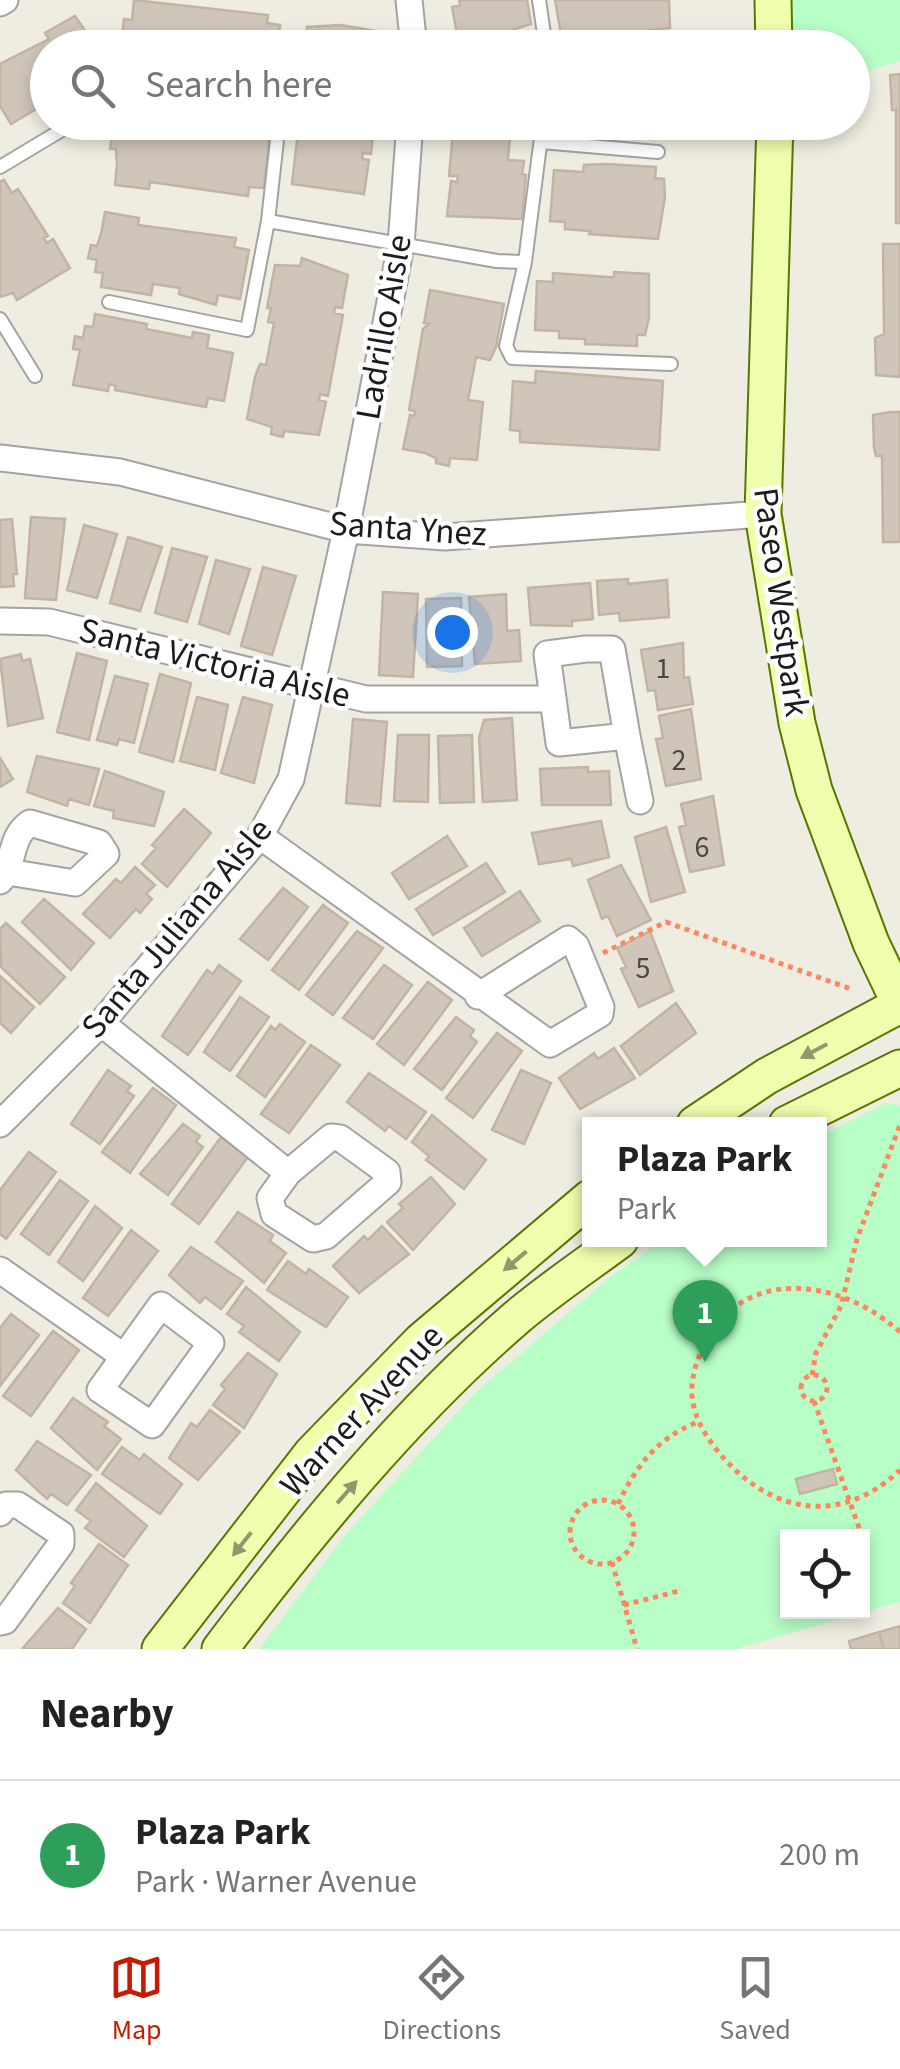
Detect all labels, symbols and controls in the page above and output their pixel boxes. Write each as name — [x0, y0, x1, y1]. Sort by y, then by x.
search box — [30, 30, 870, 140]
icon: search — [65, 58, 120, 113]
text: Search here — [145, 58, 332, 112]
street label: Ladrillo Aisle — [343, 231, 425, 424]
street label: Paseo Westpark — [740, 484, 822, 720]
street label: Santa Ynez — [327, 499, 488, 559]
street label: Santa Victoria Aisle — [74, 605, 356, 721]
your location — [427, 607, 478, 658]
house number: 1 — [656, 647, 670, 690]
house number: 2 — [672, 739, 686, 782]
street label: Santa Juliana Aisle — [69, 807, 284, 1050]
house number: 6 — [695, 826, 709, 869]
house number: 5 — [636, 947, 650, 990]
one-way arrow — [800, 1042, 829, 1059]
popup — [582, 1117, 827, 1247]
text: Plaza Park — [617, 1132, 792, 1186]
text: Park — [617, 1186, 677, 1232]
one-way arrow — [503, 1250, 528, 1271]
pin: 1 — [672, 1280, 738, 1362]
street label: Warner Avenue — [268, 1313, 455, 1508]
one-way arrow — [336, 1479, 358, 1504]
map controls — [780, 1529, 870, 1619]
button: locate — [780, 1529, 870, 1619]
one-way arrow — [232, 1531, 252, 1557]
text: Nearby — [40, 1684, 174, 1744]
text: Plaza Park — [135, 1805, 310, 1859]
text: 1 — [64, 1832, 81, 1878]
text: 200 m — [779, 1832, 860, 1878]
text: Park · Warner Avenue — [135, 1859, 417, 1905]
tab: Map — [109, 1950, 164, 2050]
tab: Directions — [383, 1950, 501, 2050]
tab: Saved — [719, 1950, 791, 2050]

